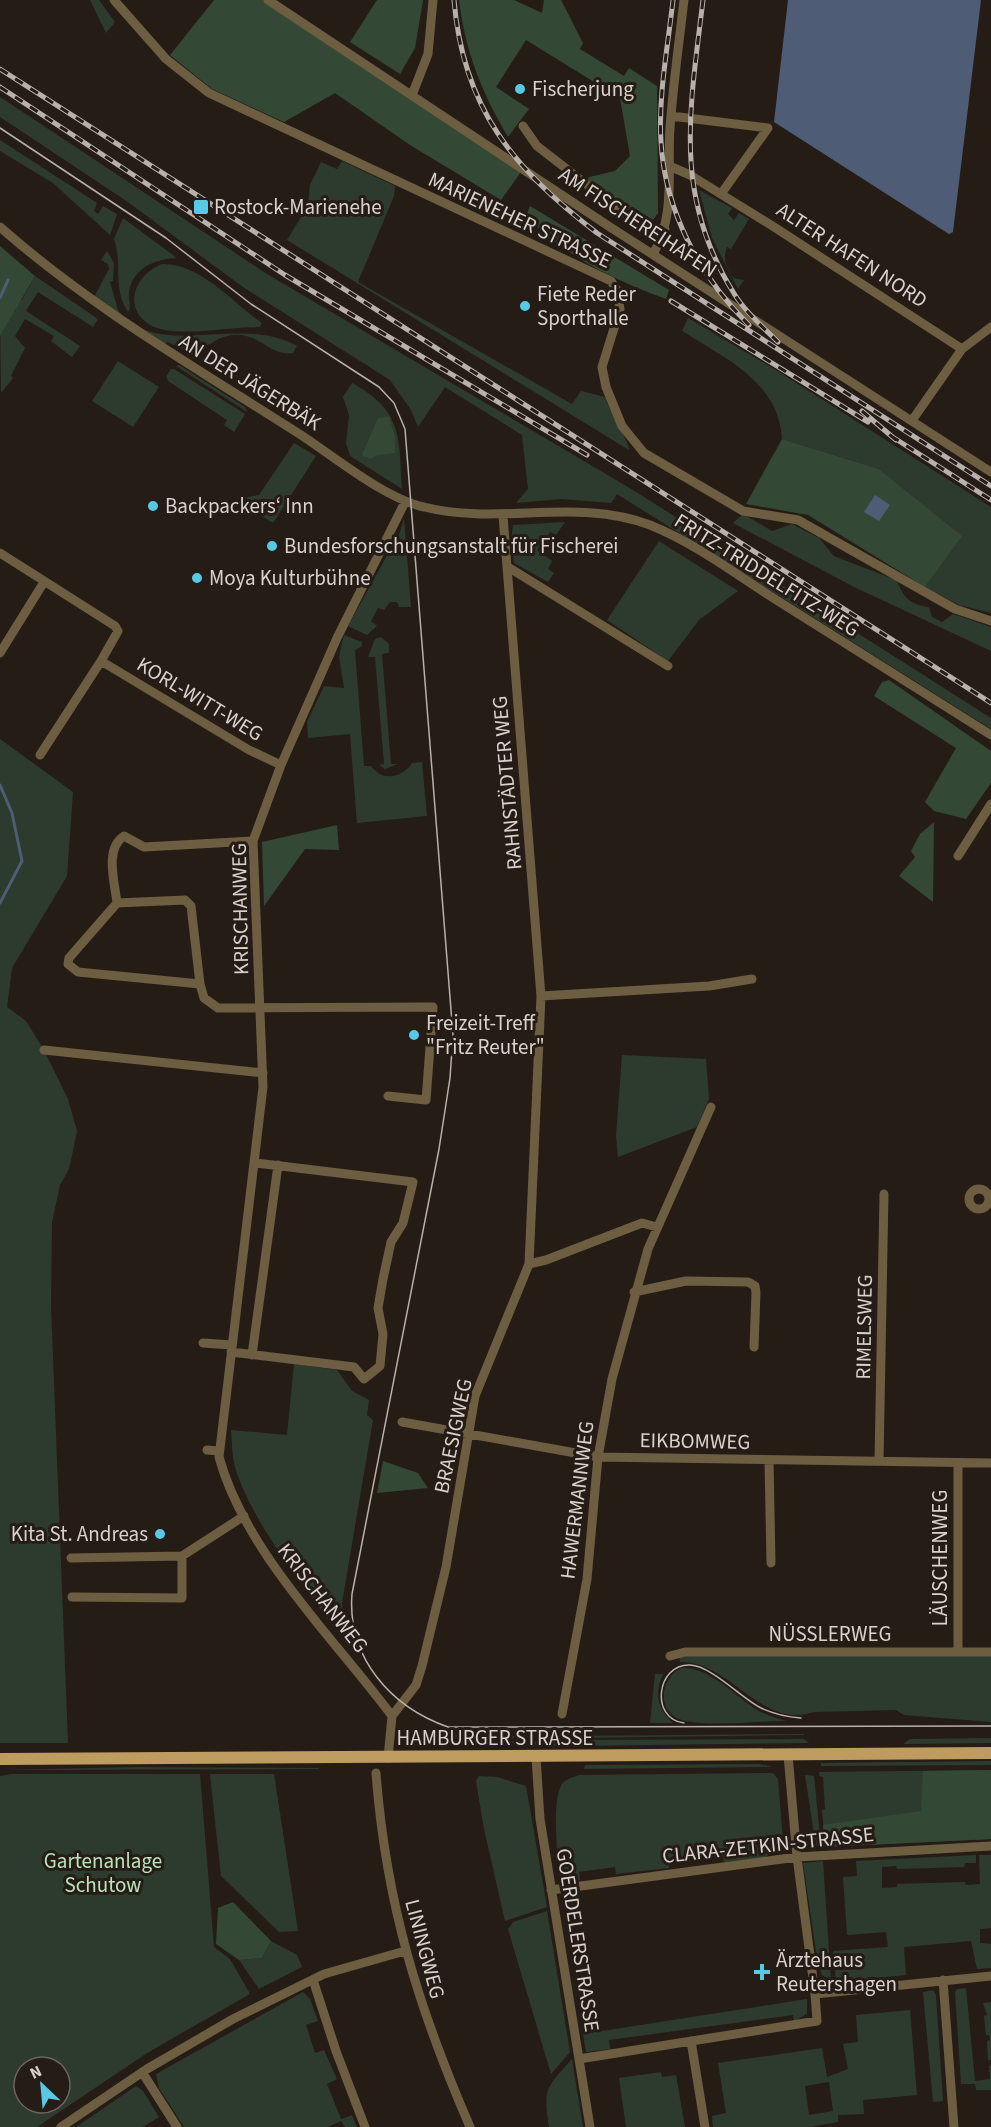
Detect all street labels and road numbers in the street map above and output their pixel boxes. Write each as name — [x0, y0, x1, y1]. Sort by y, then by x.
street label: AM FISCHEREIHAFEN — [553, 159, 723, 285]
street label: MARIENEHER STRASSE — [423, 164, 617, 276]
street label: ALTER HAFEN NORD — [771, 195, 933, 315]
street label: AN DER JÄGERBÄK — [173, 326, 328, 438]
street label: FRITZ-TRIDDELFITZ-WEG — [669, 506, 865, 644]
street label: KORL-WITT-WEG — [131, 649, 269, 749]
street label: RAHNSTÄDTER WEG — [484, 695, 530, 871]
street label: KRISCHANWEG — [224, 843, 256, 975]
street label: RIMELSWEG — [848, 1274, 880, 1380]
street label: BRAESIGWEG — [426, 1376, 480, 1496]
street label: HAWERMANNWEG — [552, 1419, 602, 1581]
street label: EIKBOMWEG — [639, 1425, 751, 1457]
street label: LÄUSCHENWEG — [925, 1490, 955, 1626]
street label: KRISCHANWEG — [271, 1537, 375, 1659]
street label: NÜSSLERWEG — [769, 1619, 891, 1649]
street label: HAMBURGER STRASSE — [397, 1723, 593, 1753]
street label: CLARA-ZETKIN-STRASSE — [661, 1819, 875, 1871]
street label: GOERDELERSTRASSE — [549, 1846, 607, 2034]
street label: LININGWEG — [397, 1896, 453, 2002]

